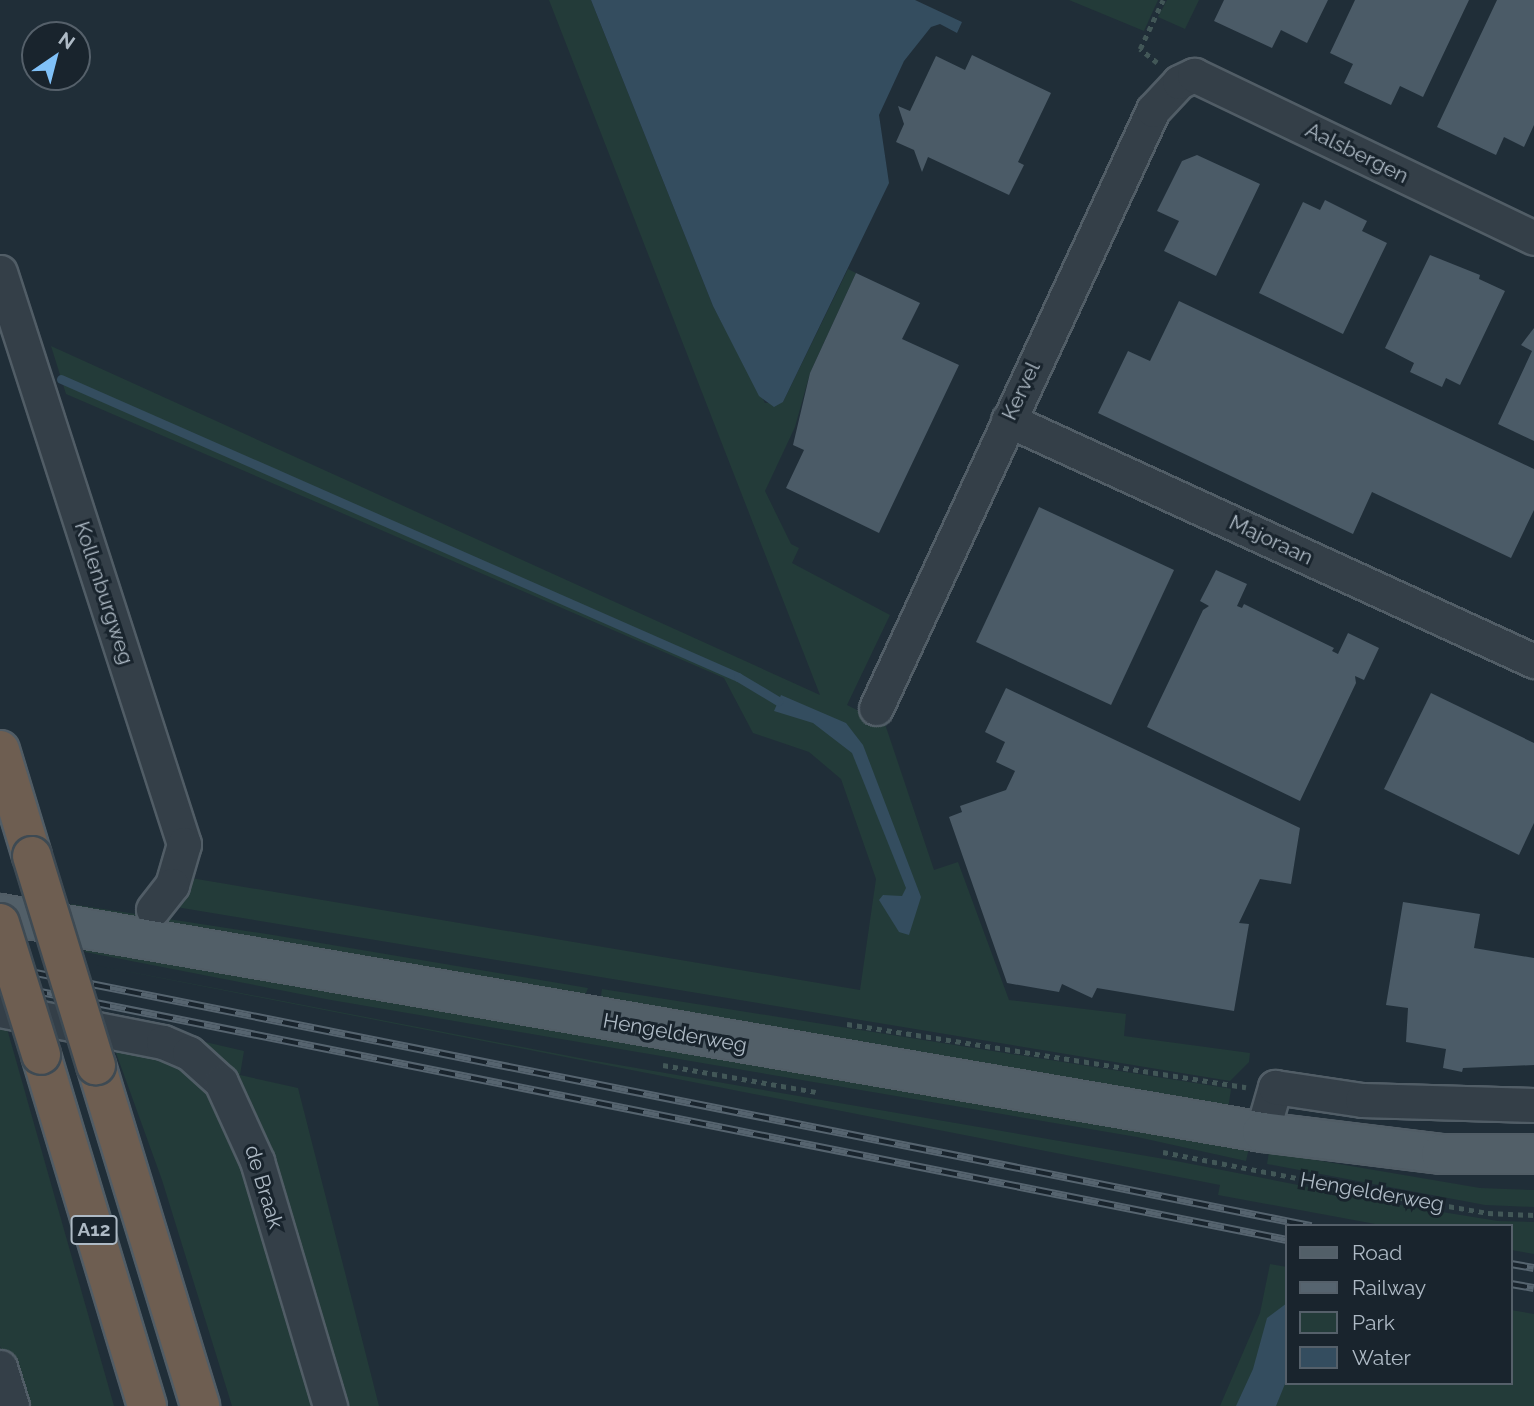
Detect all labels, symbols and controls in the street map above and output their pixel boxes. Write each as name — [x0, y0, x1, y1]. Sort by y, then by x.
north arrow — [21, 21, 91, 91]
text: N — [55, 27, 79, 54]
street label: Aalsbergen — [1301, 117, 1413, 189]
street label: Kervel — [997, 358, 1045, 424]
street label: Majoraan — [1225, 510, 1317, 570]
street label: Kollenburgweg — [69, 518, 139, 668]
street label: Hengelderweg — [601, 1008, 749, 1058]
street label: de Braak — [239, 1142, 289, 1232]
street label: Hengelderweg — [1298, 1167, 1446, 1217]
road number: A12 — [70, 1214, 119, 1246]
legend — [1286, 1224, 1513, 1385]
text: Road — [1352, 1240, 1402, 1265]
text: Railway — [1352, 1275, 1426, 1300]
text: Park — [1352, 1310, 1395, 1335]
text: Water — [1352, 1345, 1411, 1370]

